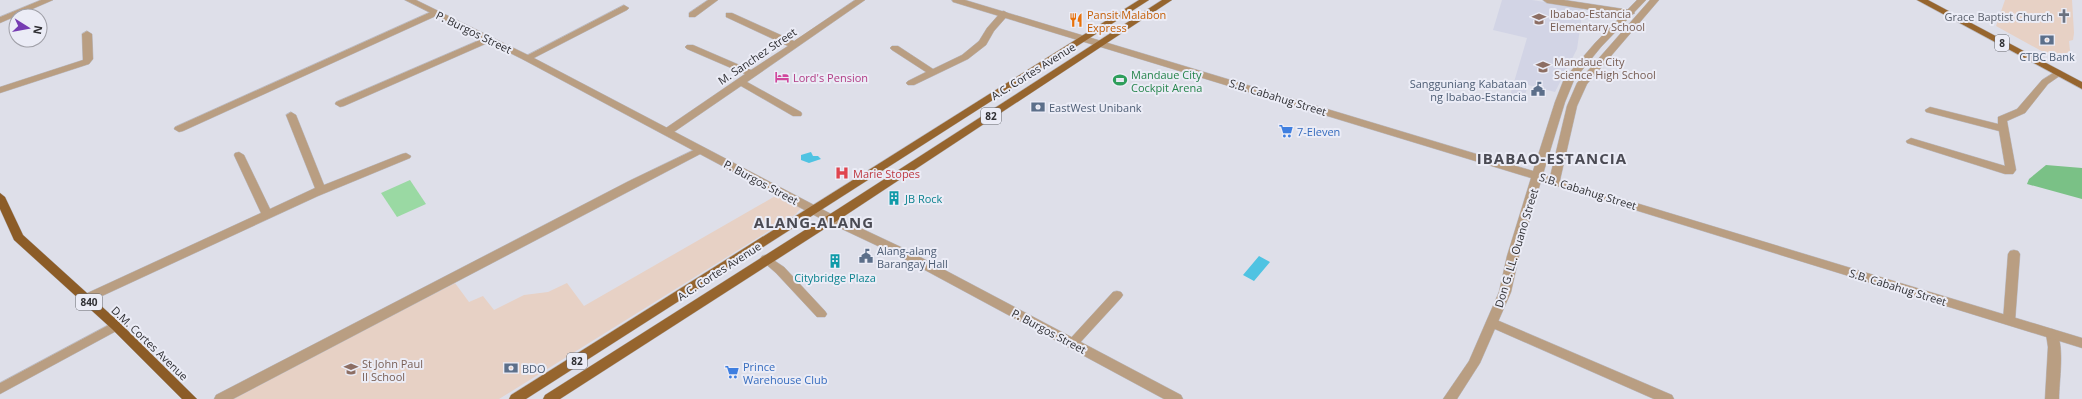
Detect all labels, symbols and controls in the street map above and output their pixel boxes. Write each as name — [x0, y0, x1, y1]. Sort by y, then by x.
place label: Ibabao-Estancia Elementary School — [1550, 6, 1645, 34]
street label: P. Burgos Street — [434, 7, 514, 57]
place label: Pansit Malabon Express — [1087, 7, 1166, 35]
north arrow — [8, 8, 48, 48]
church icon: Grace Baptist Church — [2056, 8, 2072, 24]
place label: Grace Baptist Church — [1944, 9, 2053, 24]
school or university icon: Ibabao-Estancia Elementary School — [1531, 11, 1547, 27]
restaurant icon: Pansit Malabon Express — [1068, 12, 1084, 28]
text: N — [30, 24, 47, 36]
street label: M. Sanchez Street — [715, 24, 799, 88]
bank icon: CTBC Bank — [2039, 32, 2055, 48]
road number: 8 — [1995, 35, 2009, 51]
street label: A.C. Cortes Avenue — [988, 39, 1078, 103]
place label: CTBC Bank — [2019, 49, 2075, 64]
place label: Mandaue City Science High School — [1554, 54, 1656, 82]
school or university icon: Mandaue City Science High School — [1535, 59, 1551, 75]
place label: Mandaue City Cockpit Arena — [1131, 67, 1202, 95]
hotel icon: Lord's Pension — [774, 69, 790, 85]
place label: Lord's Pension — [793, 70, 868, 85]
sports icon: Mandaue City Cockpit Arena — [1112, 72, 1128, 88]
street label: S.B. Cabahug Street — [1228, 75, 1328, 119]
place label: Sangguniang Kabataan ng Ibabao-Estancia — [1410, 76, 1527, 104]
public building icon: Sangguniang Kabataan ng Ibabao-Estancia — [1530, 81, 1546, 97]
bank icon: EastWest Unibank — [1030, 99, 1046, 115]
place label: EastWest Unibank — [1049, 100, 1142, 115]
road number: 82 — [981, 108, 1001, 124]
supermarket icon: 7-Eleven — [1278, 123, 1294, 139]
place label: 7-Eleven — [1297, 124, 1340, 139]
district label: IBABAO-ESTANCIA — [1477, 148, 1627, 168]
street label: P. Burgos Street — [721, 156, 801, 208]
hospital icon: Marie Stopes — [834, 165, 850, 181]
place label: Marie Stopes — [853, 166, 920, 181]
street label: S.B. Cabahug Street — [1538, 169, 1638, 213]
street label: Don G. LL. Ouano Street — [1491, 187, 1541, 309]
building icon: JB Rock — [886, 190, 902, 206]
place label: JB Rock — [904, 191, 943, 206]
district label: ALANG-ALANG — [754, 212, 874, 232]
street label: A.C. Cortes Avenue — [674, 238, 764, 304]
place label: Alang-alang Barangay Hall — [877, 243, 948, 271]
public building icon: Alang-alang Barangay Hall — [858, 248, 874, 264]
building icon: Citybridge Plaza — [827, 253, 843, 269]
street label: S.B. Cabahug Street — [1848, 265, 1948, 309]
place label: Citybridge Plaza — [794, 270, 876, 285]
road number: 840 — [76, 294, 102, 310]
street label: D.M. Cortes Avenue — [108, 303, 192, 383]
street label: P. Burgos Street — [1009, 305, 1089, 357]
road number: 82 — [567, 353, 587, 369]
place label: St John Paul II School — [362, 356, 423, 384]
place label: Prince Warehouse Club — [743, 359, 828, 387]
bank icon: BDO — [503, 360, 519, 376]
school or university icon: St John Paul II School — [343, 361, 359, 377]
place label: BDO — [522, 361, 546, 376]
supermarket icon: Prince Warehouse Club — [724, 364, 740, 380]

